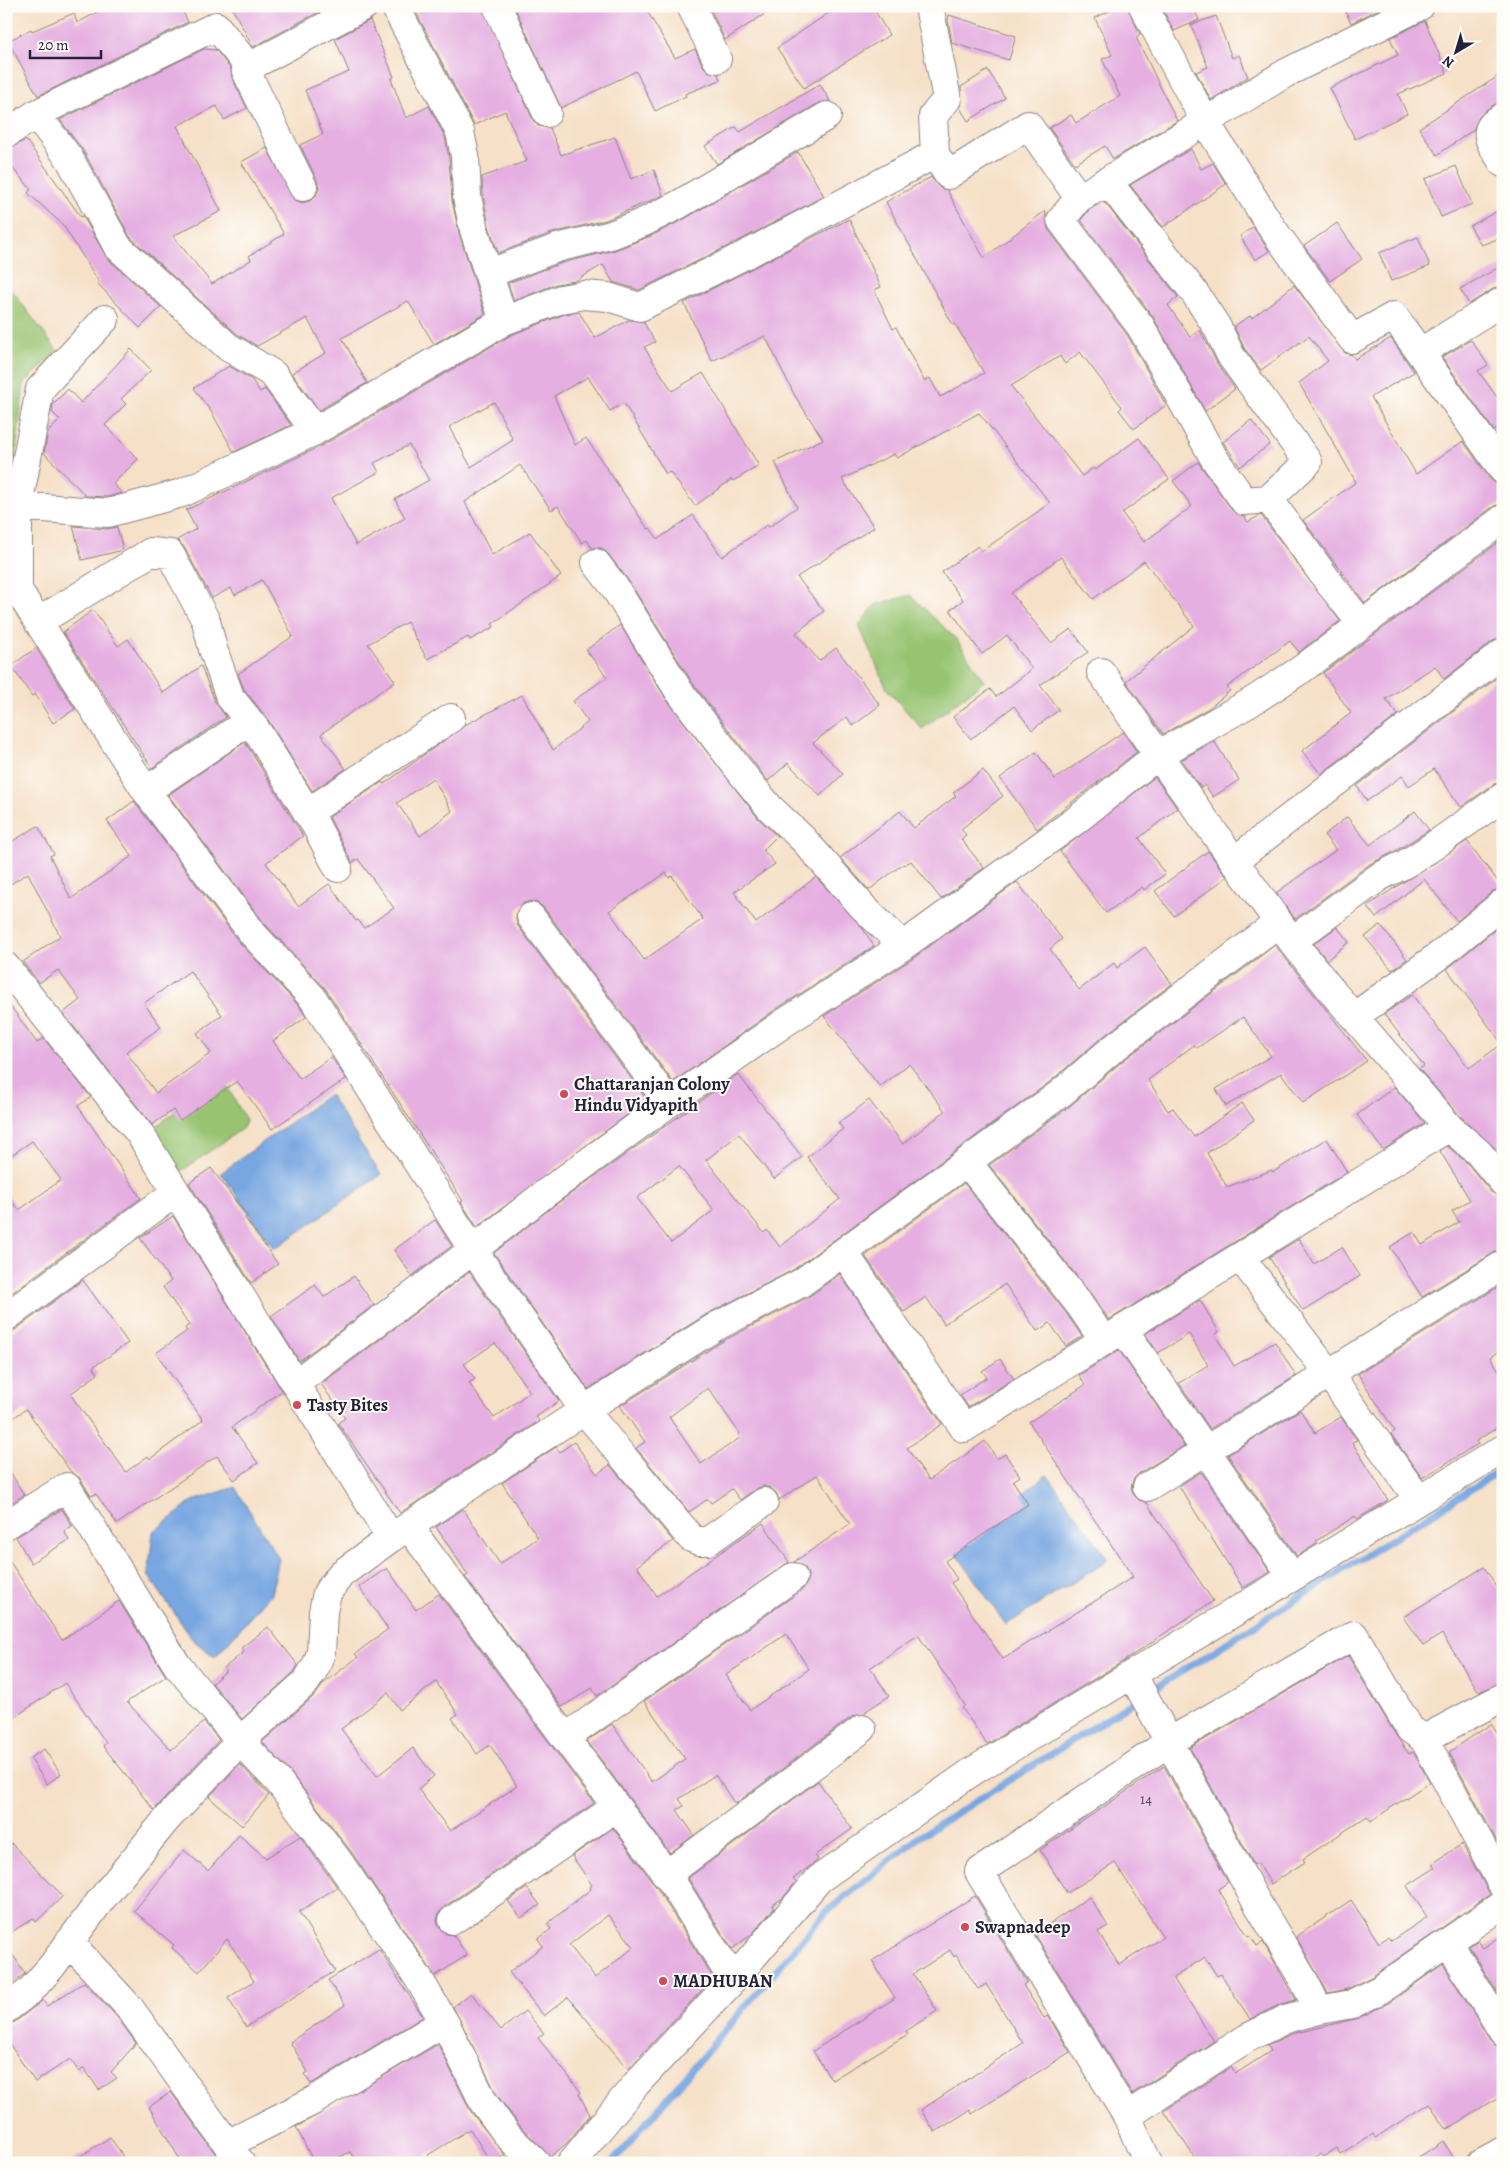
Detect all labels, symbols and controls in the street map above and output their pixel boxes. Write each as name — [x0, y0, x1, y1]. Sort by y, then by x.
scale bar — [30, 28, 101, 60]
north arrow — [1432, 28, 1482, 78]
text: 20 m — [38, 35, 69, 55]
text: N — [1438, 51, 1458, 72]
place label: Chattaranjan Colony Hindu Vidyapith — [574, 1072, 730, 1117]
marker: Chattaranjan Colony Hindu Vidyapith — [558, 1088, 570, 1100]
place label: Tasty Bites — [307, 1393, 388, 1417]
marker: Tasty Bites — [291, 1399, 303, 1411]
house number: 14 — [1140, 1789, 1152, 1809]
place label: Swapnadeep — [975, 1915, 1071, 1939]
marker: Swapnadeep — [959, 1921, 971, 1933]
place label: MADHUBAN — [673, 1969, 773, 1993]
marker: MADHUBAN — [657, 1975, 669, 1987]

